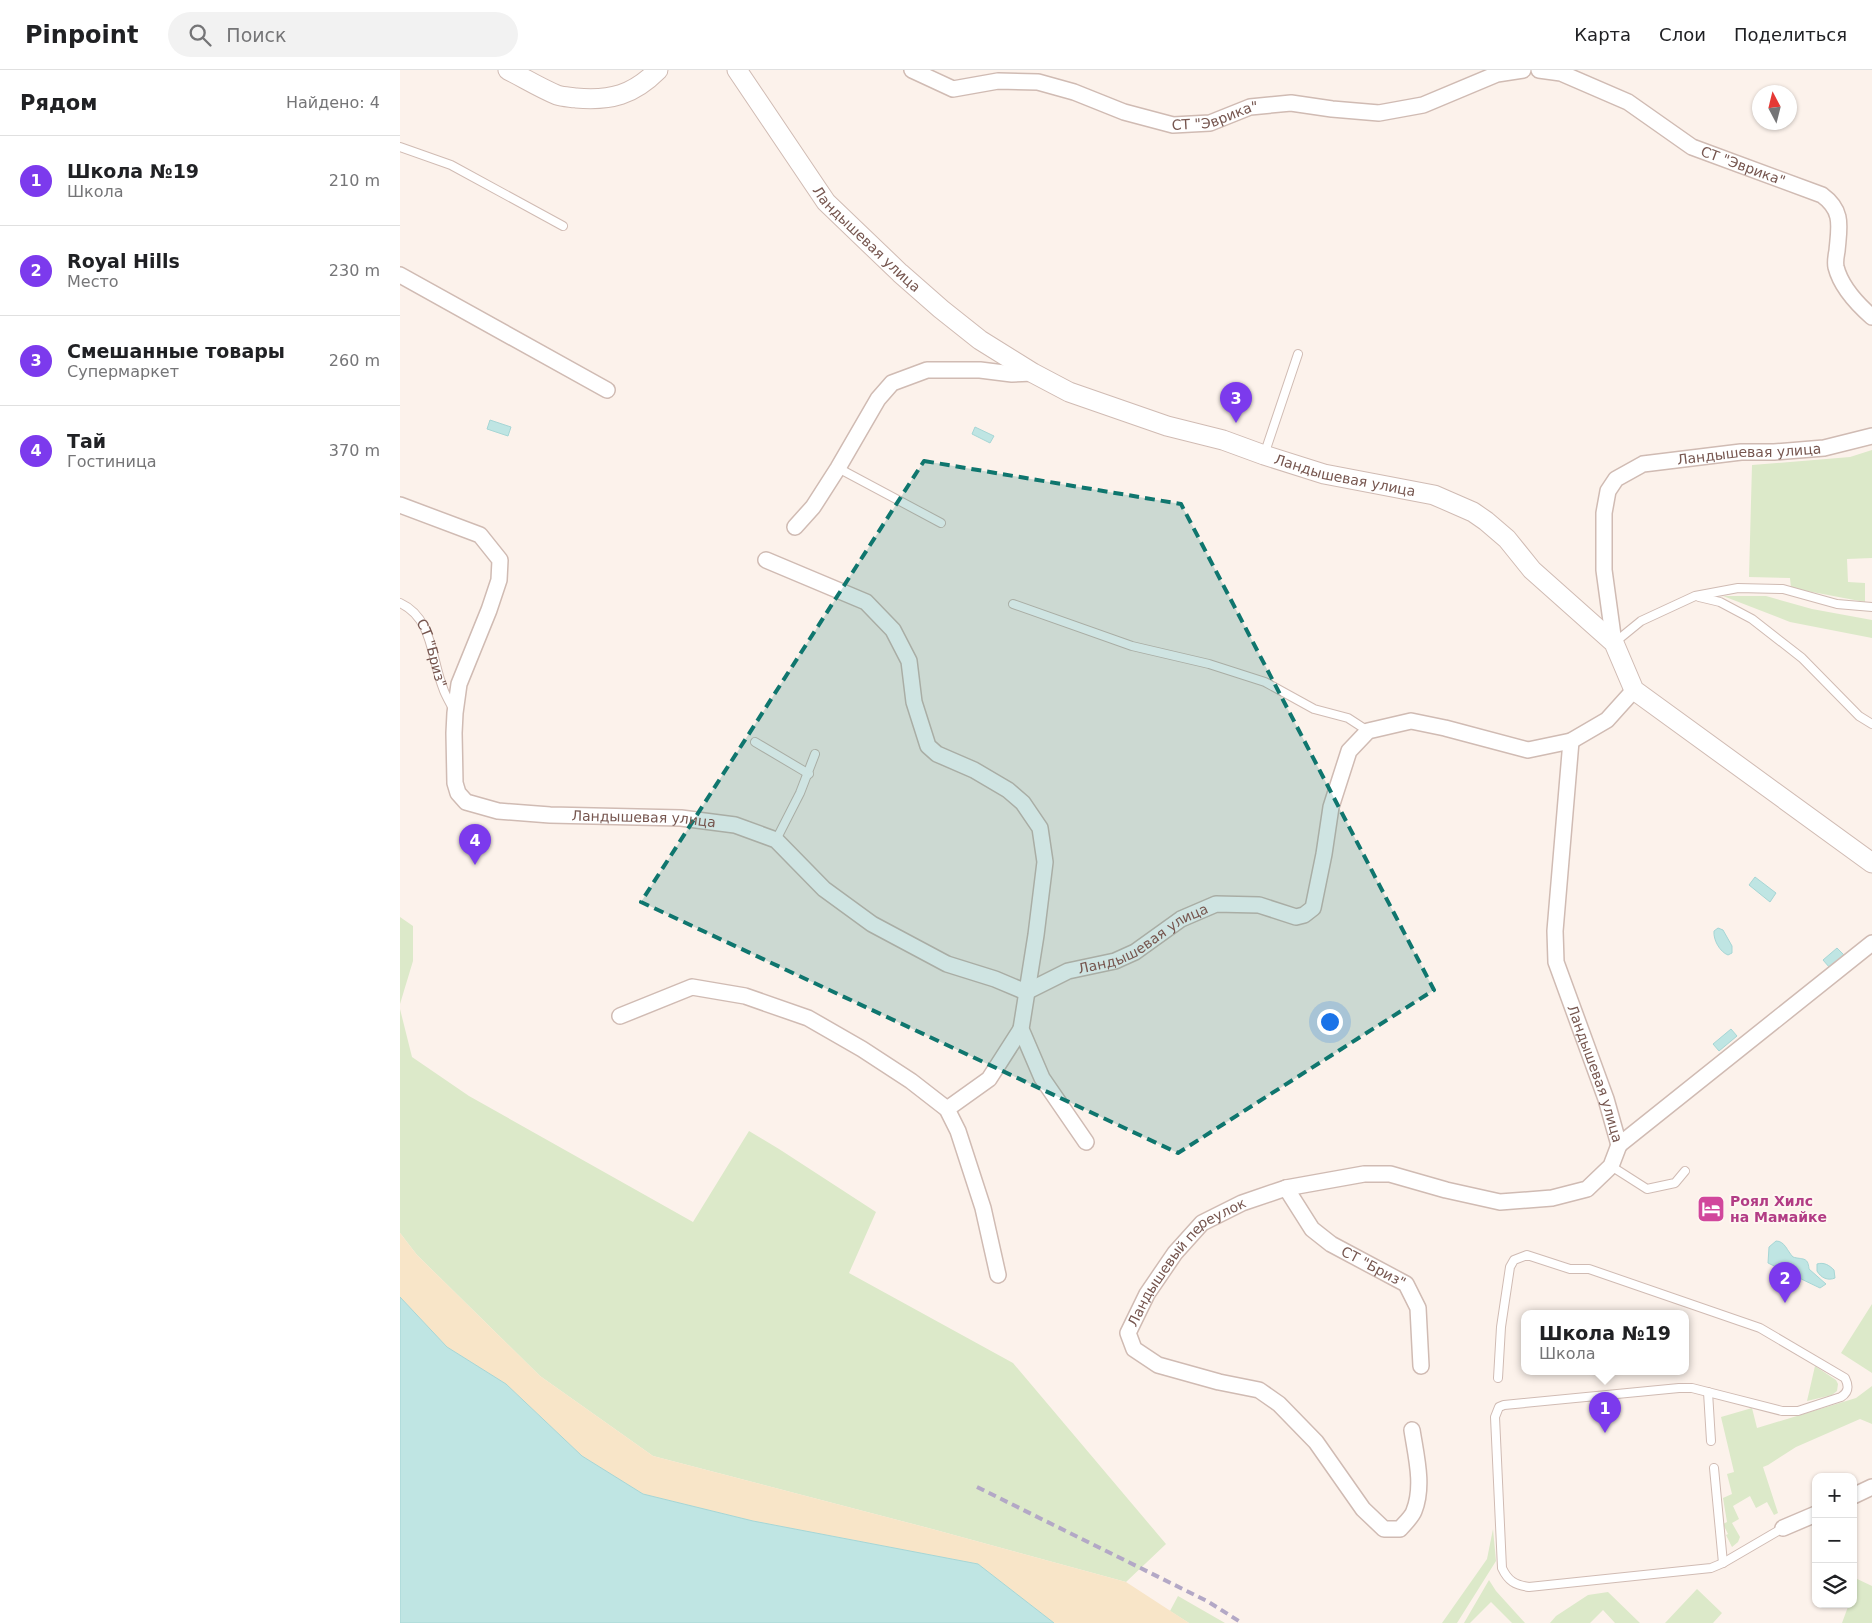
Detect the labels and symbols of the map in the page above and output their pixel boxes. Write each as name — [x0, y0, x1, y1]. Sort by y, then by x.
north arrow — [1752, 85, 1797, 130]
street label: СТ "Эврика" — [1171, 98, 1258, 133]
street label: СТ "Эврика" — [1699, 143, 1788, 189]
street label: Ландышевая улица — [810, 183, 924, 295]
pin: 3 — [1220, 382, 1252, 423]
street label: Ландышевая улица — [1676, 440, 1822, 468]
street label: Ландышевая улица — [1272, 451, 1417, 499]
street label: СТ "Бриз" — [413, 616, 450, 690]
street label: Ландышевая улица — [571, 807, 717, 830]
pin: 4 — [459, 824, 491, 865]
street label: Ландышевая улица — [1077, 900, 1210, 977]
street label: Ландышевая улица — [1564, 1002, 1626, 1144]
your location — [1317, 1009, 1343, 1035]
place label: Роял Хилс на Мамайке — [1730, 1193, 1827, 1225]
street label: Ландышевый переулок — [1124, 1194, 1248, 1329]
hotel icon: Роял Хилс на Мамайке — [1696, 1194, 1726, 1224]
street label: СТ "Бриз" — [1339, 1243, 1409, 1290]
pin: 2 — [1769, 1262, 1801, 1303]
pin: 1 — [1589, 1392, 1621, 1433]

